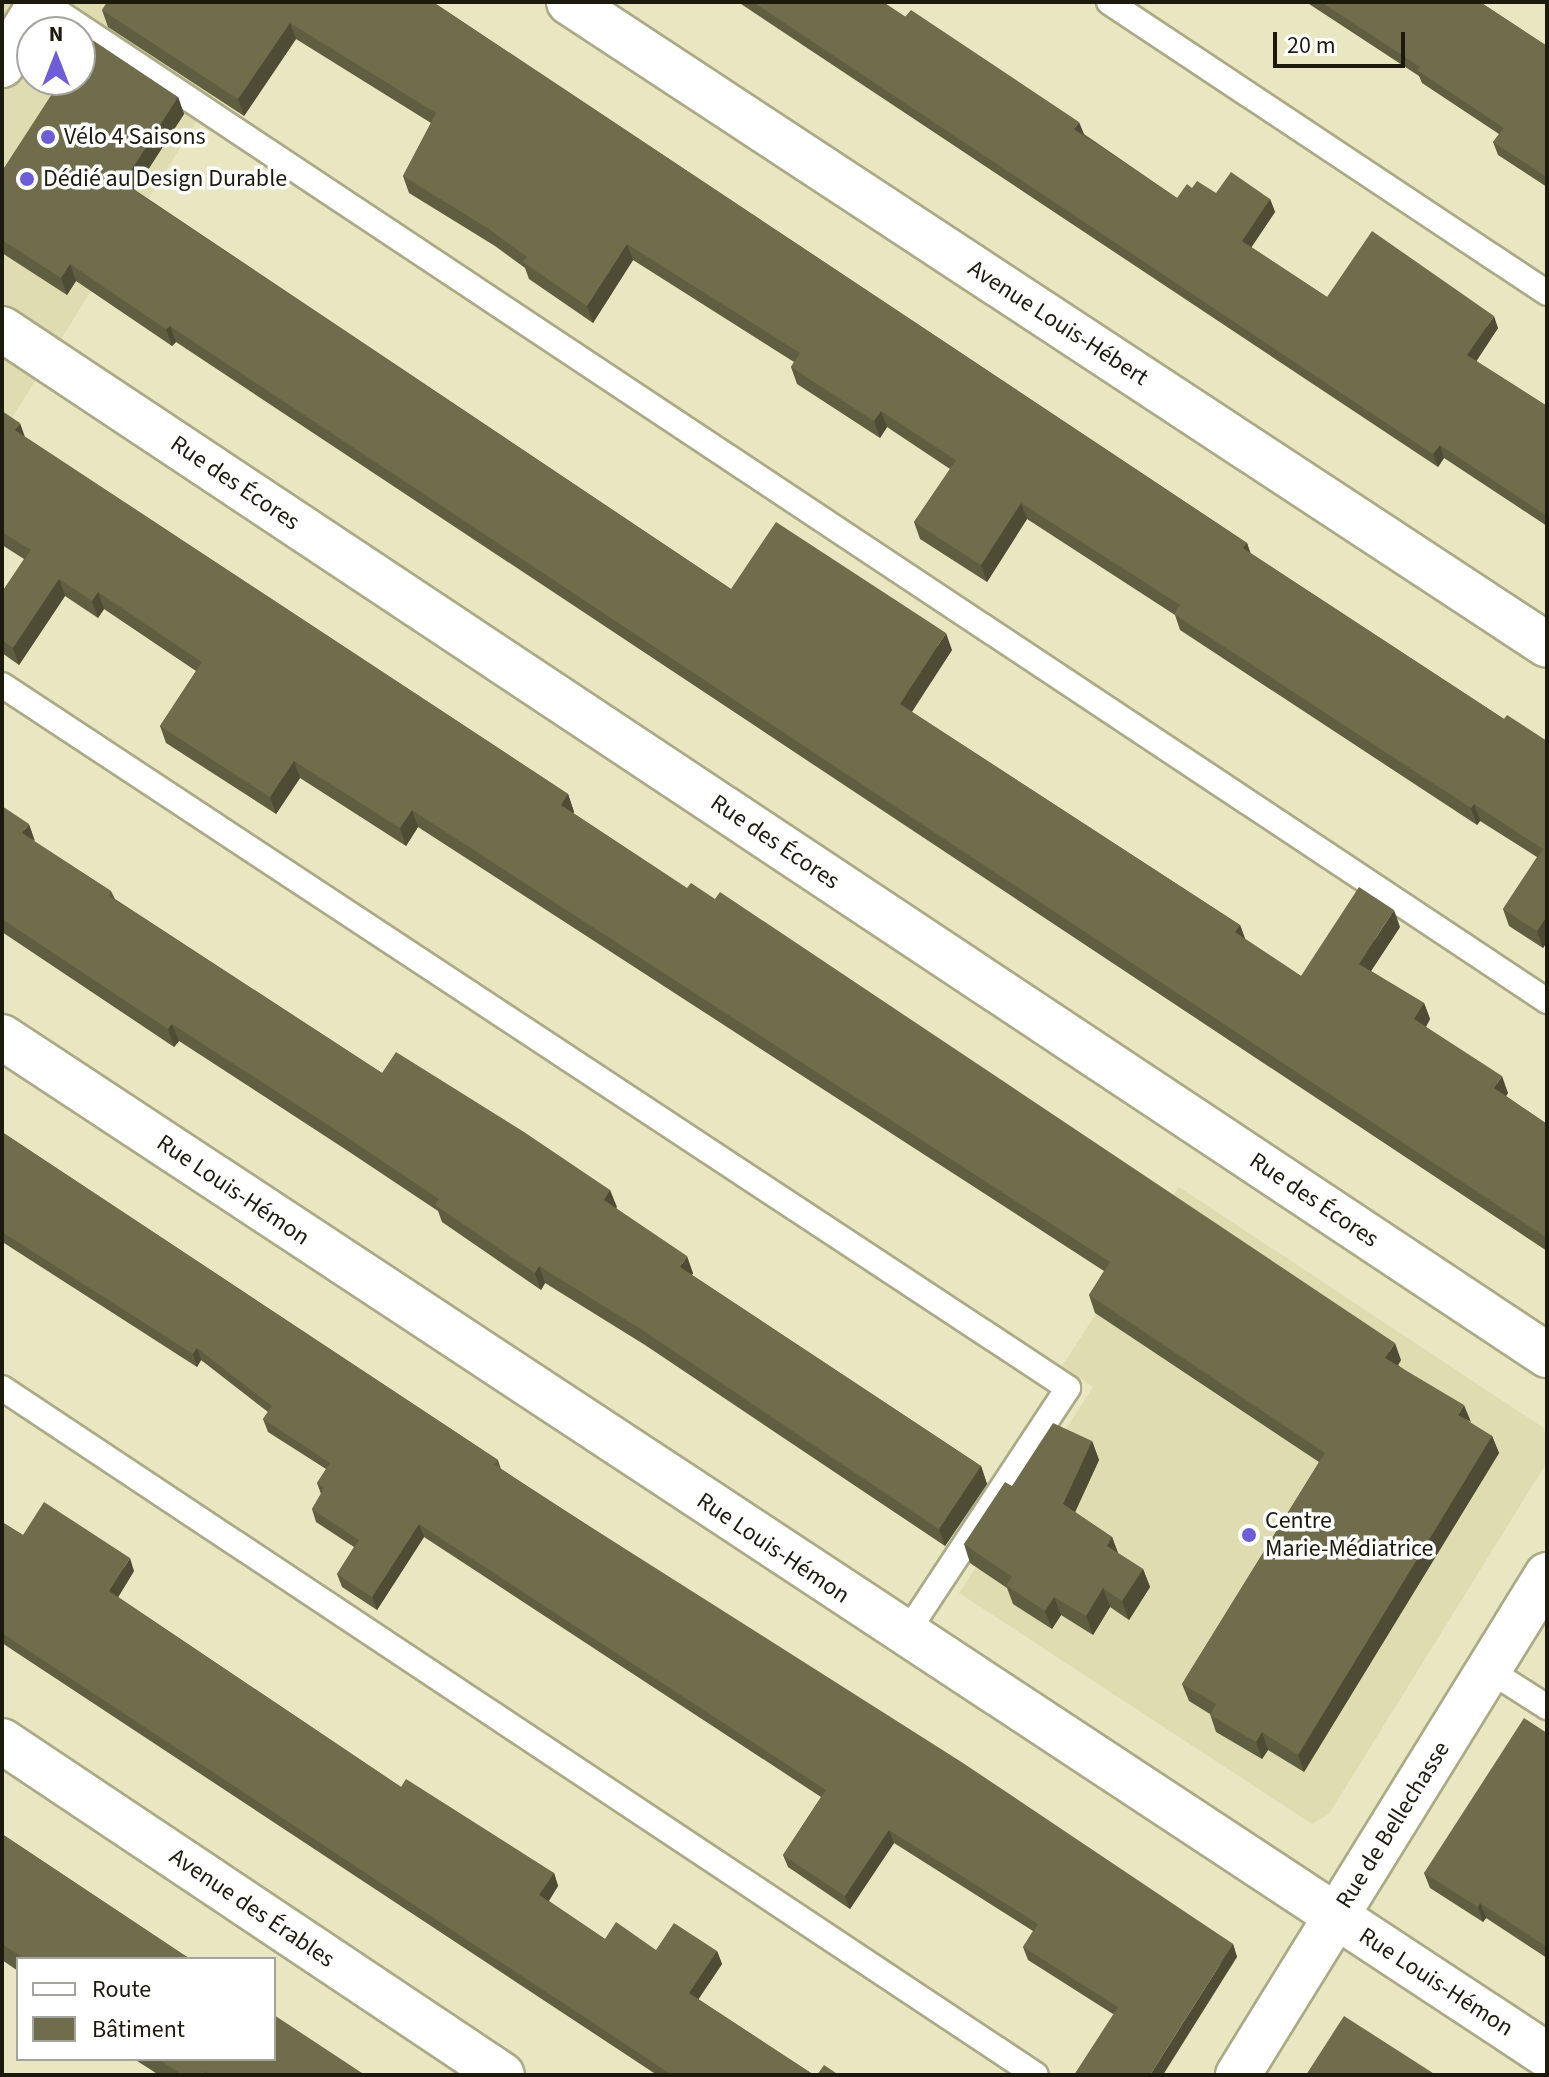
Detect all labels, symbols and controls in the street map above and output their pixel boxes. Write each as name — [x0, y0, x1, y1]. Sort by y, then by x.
north arrow — [16, 16, 96, 96]
scale bar — [1277, 16, 1409, 66]
text: N — [49, 18, 63, 50]
text: 20 m — [1287, 28, 1336, 63]
place label: Vélo 4 Saisons — [64, 123, 206, 151]
marker: Vélo 4 Saisons — [39, 128, 57, 146]
place label: Dédié au Design Durable — [43, 165, 287, 193]
marker: Dédié au Design Durable — [18, 170, 36, 188]
street label: Avenue Louis-Hébert — [962, 254, 1154, 392]
street label: Rue des Écores — [165, 429, 305, 537]
street label: Rue des Écores — [705, 788, 845, 896]
street label: Rue Louis-Hémon — [151, 1128, 315, 1252]
street label: Rue des Écores — [1244, 1146, 1384, 1254]
street label: Rue Louis-Hémon — [691, 1486, 855, 1610]
place label: Centre Marie-Médiatrice — [1265, 1507, 1433, 1563]
marker: Centre Marie-Médiatrice — [1240, 1526, 1258, 1544]
street label: Rue de Bellechasse — [1330, 1736, 1456, 1914]
street label: Avenue des Érables — [164, 1842, 340, 1974]
street label: Rue Louis-Hémon — [1353, 1921, 1519, 2043]
legend — [16, 1957, 276, 2061]
text: Route — [92, 1972, 151, 2007]
text: Bâtiment — [92, 2012, 185, 2047]

